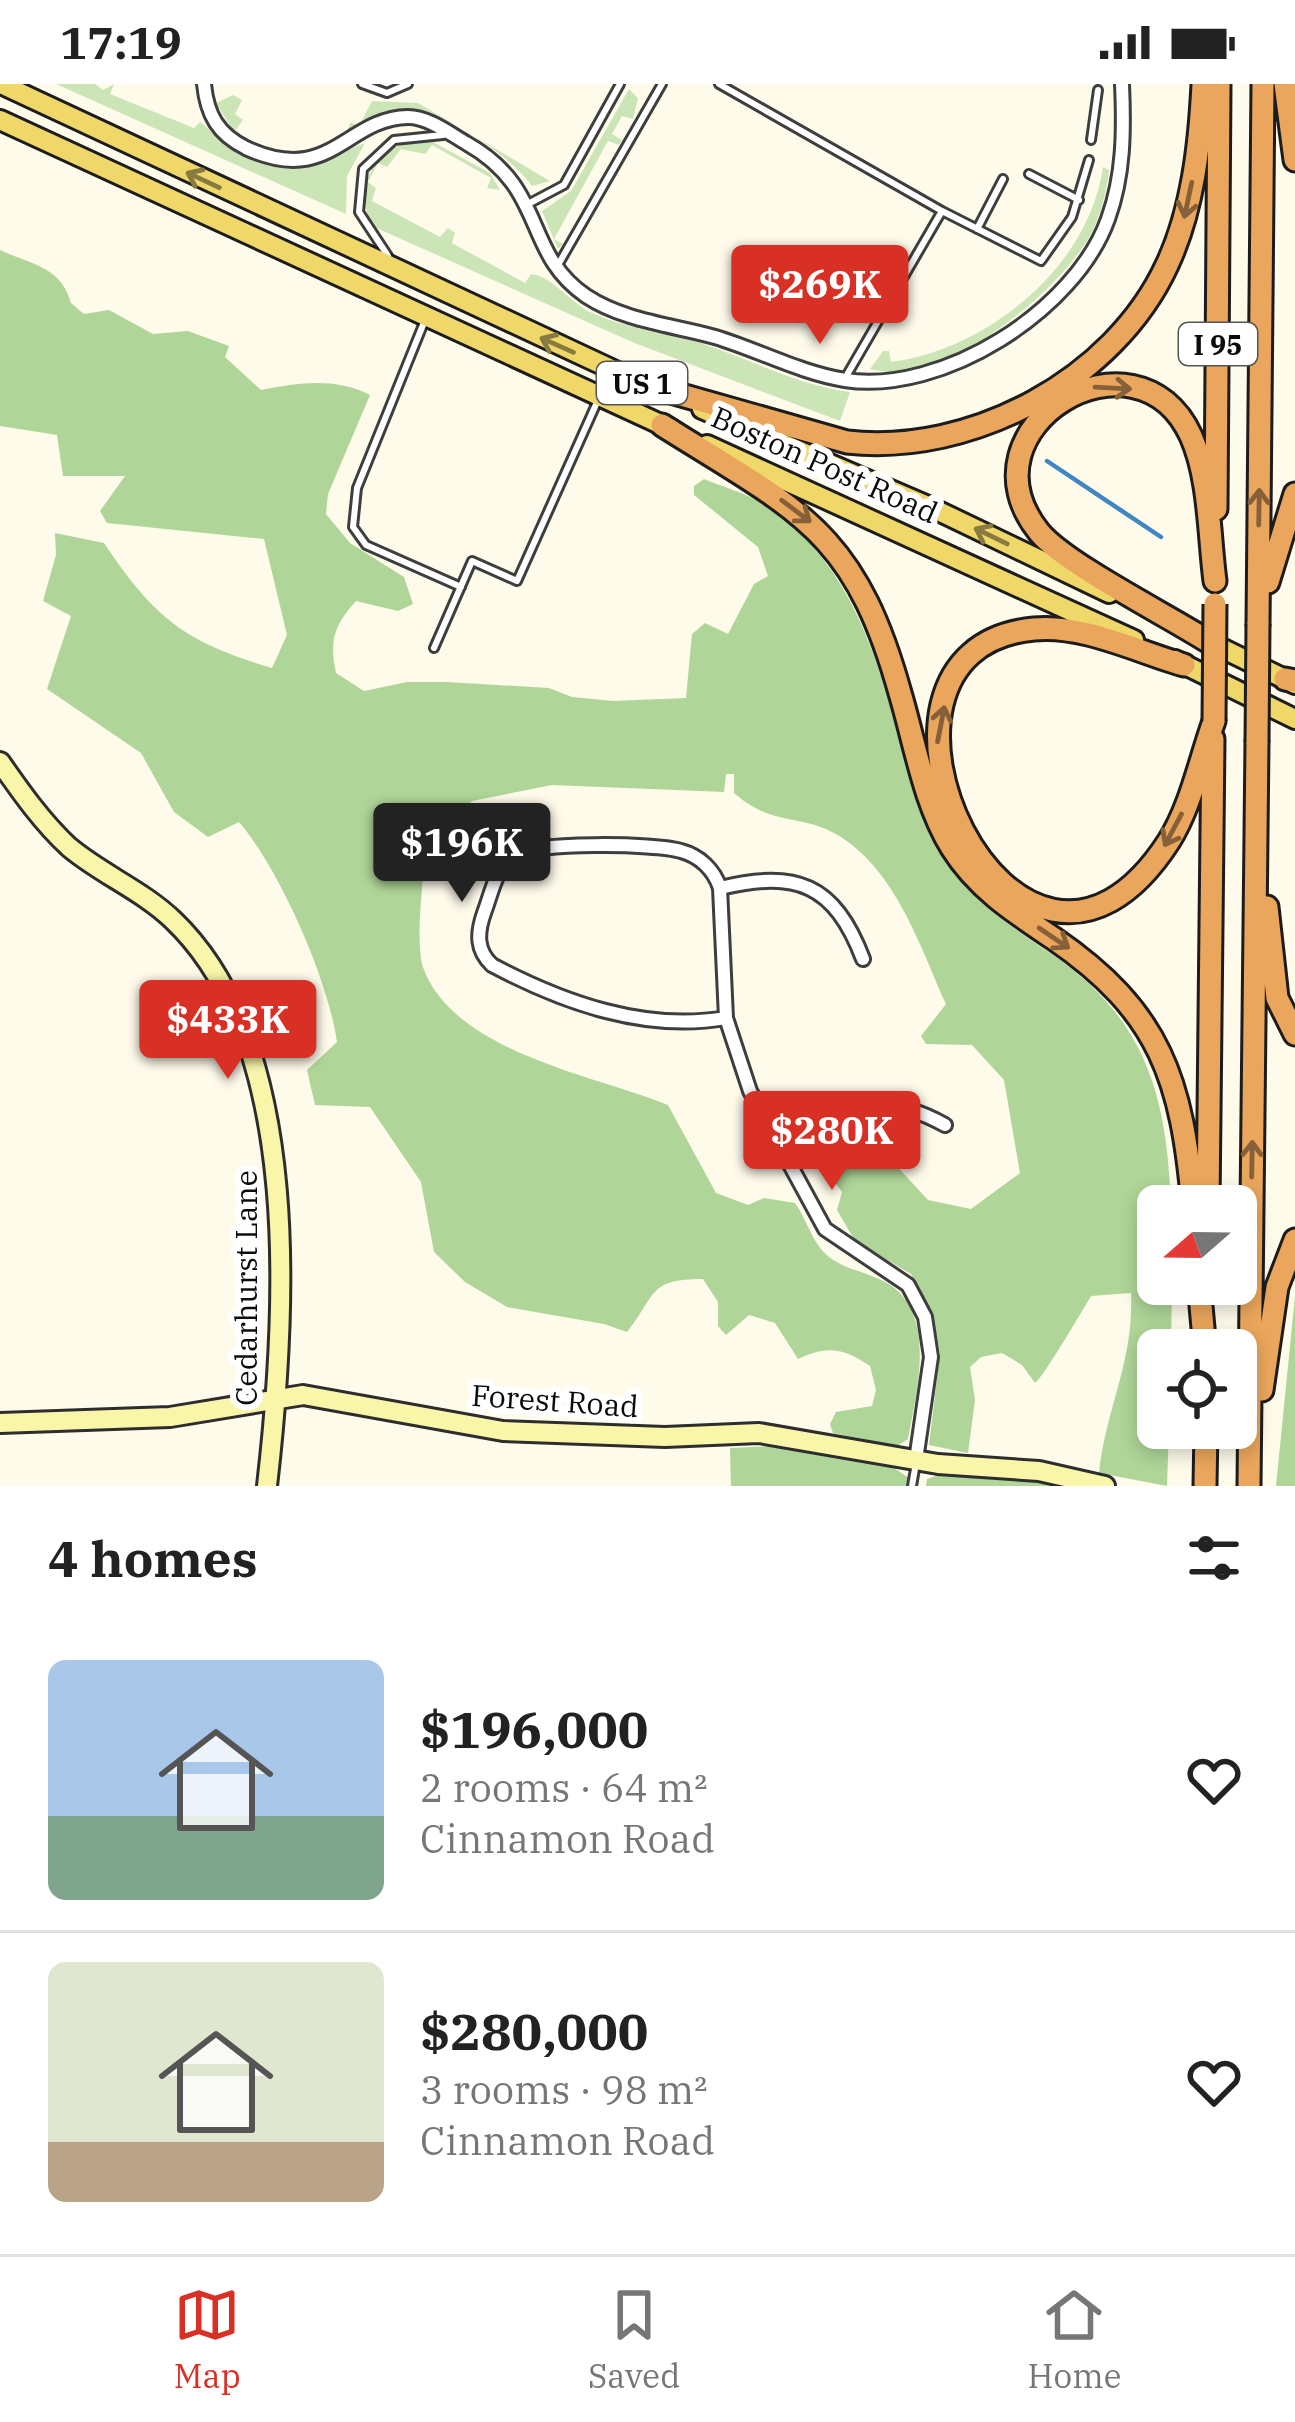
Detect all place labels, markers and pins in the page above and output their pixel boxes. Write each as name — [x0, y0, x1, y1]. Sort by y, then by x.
pin: $269K — [736, 245, 904, 347]
pin: $196K — [378, 803, 546, 905]
pin: $433K — [144, 980, 312, 1082]
pin: $280K — [748, 1091, 916, 1193]

